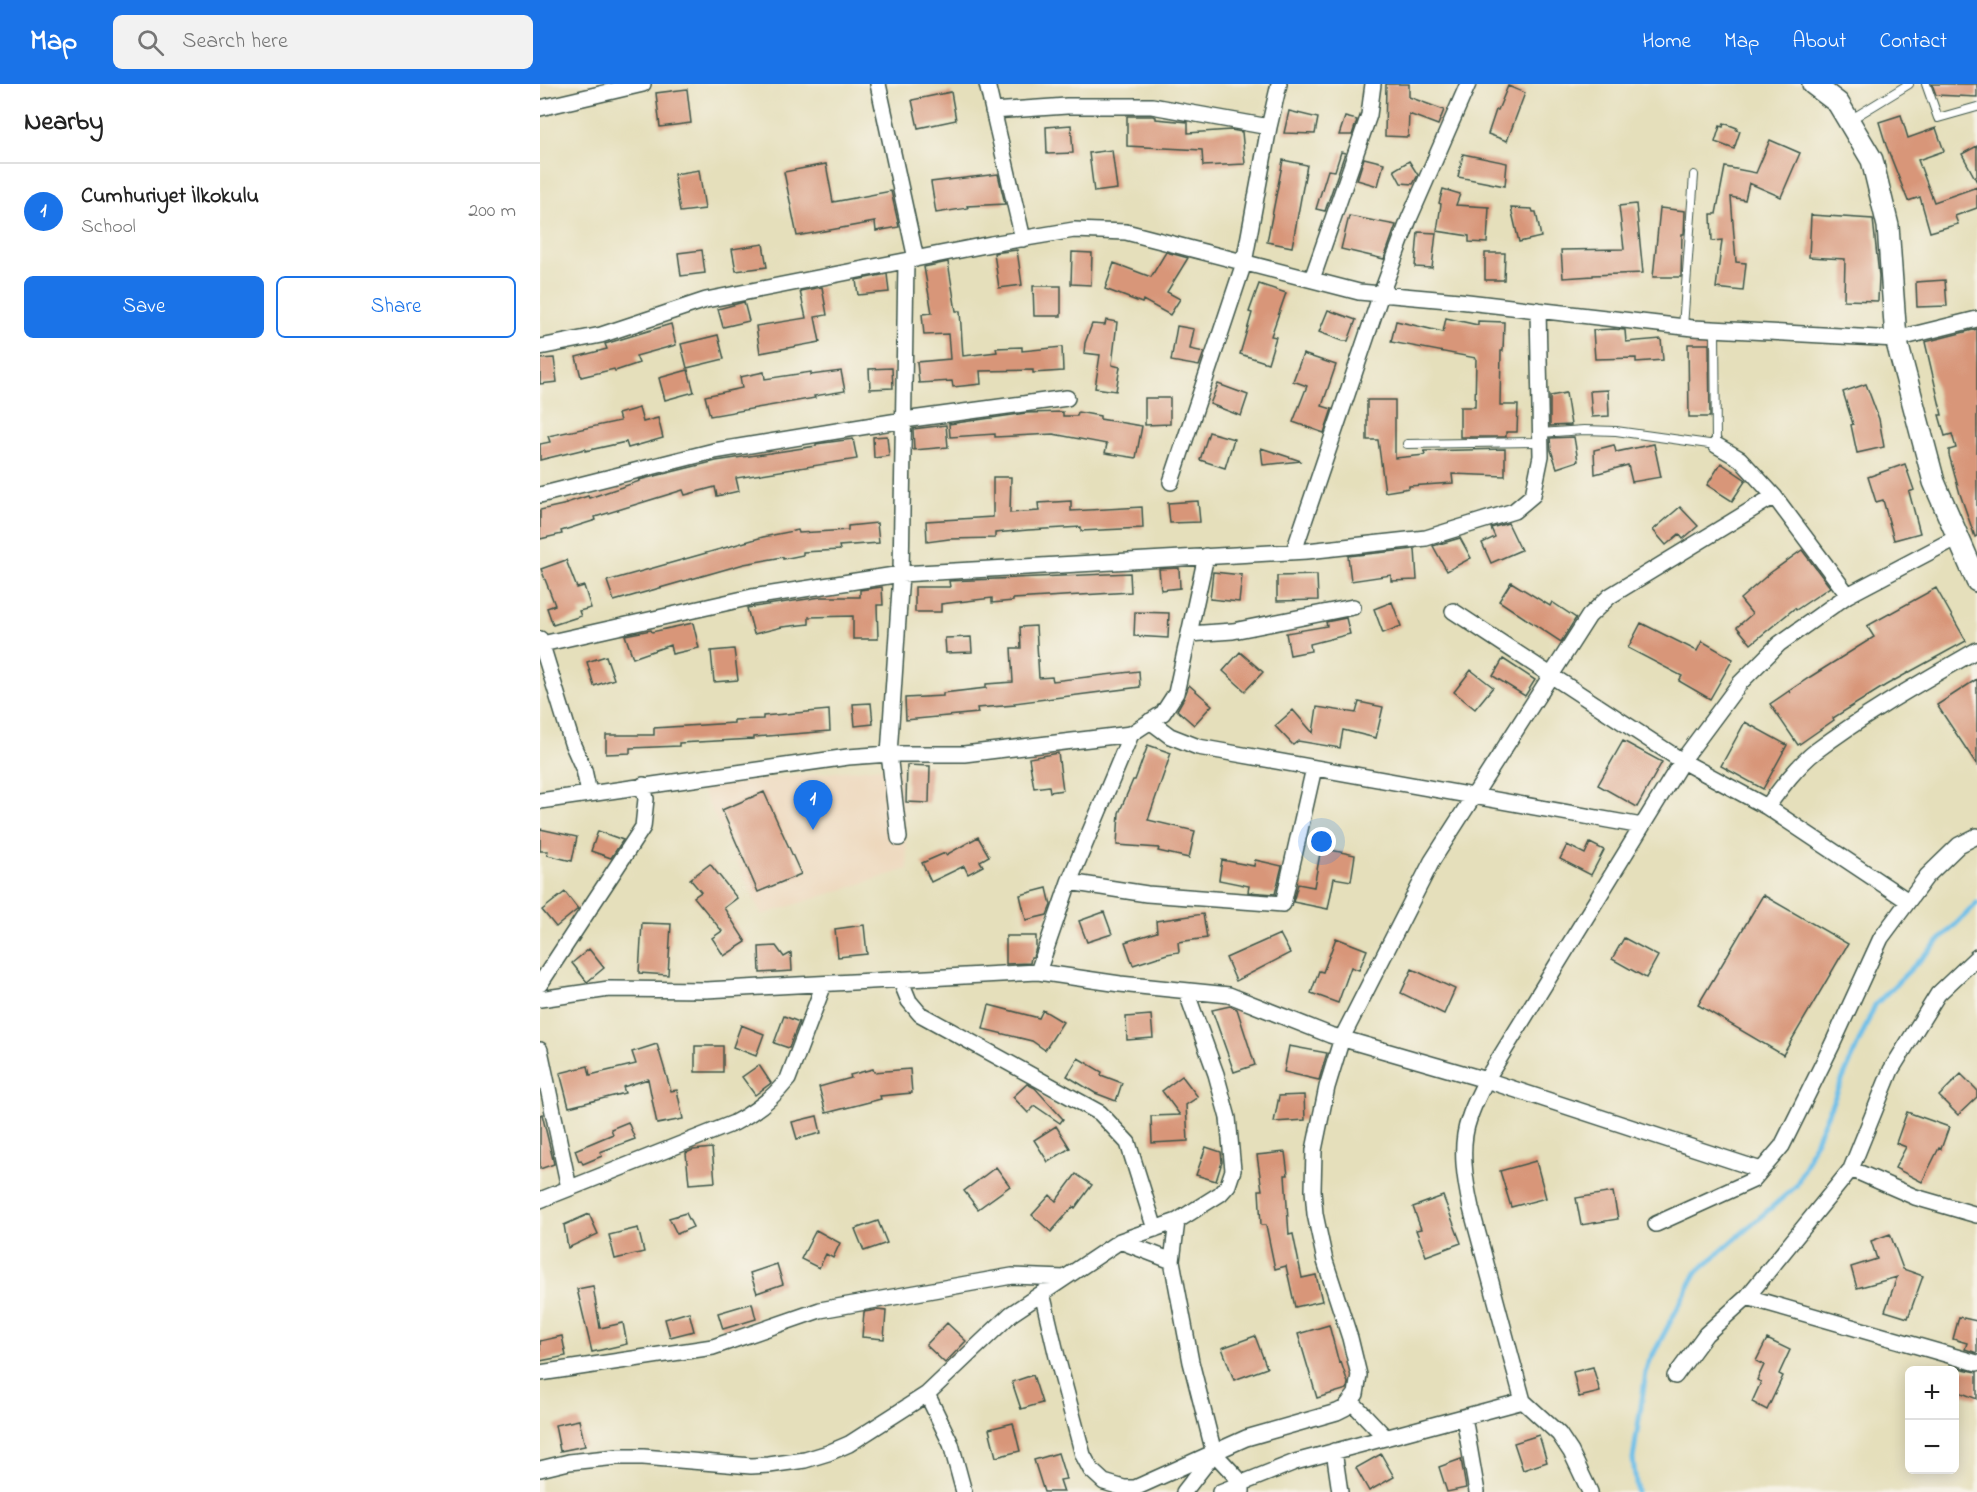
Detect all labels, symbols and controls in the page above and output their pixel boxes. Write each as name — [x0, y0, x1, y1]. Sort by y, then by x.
search box — [113, 15, 533, 69]
text: Map — [30, 22, 77, 63]
icon: search — [134, 26, 167, 59]
text: Search here — [182, 26, 288, 58]
text: Home — [1642, 27, 1691, 57]
text: Map — [1724, 27, 1759, 57]
text: About — [1792, 27, 1846, 57]
text: Contact — [1879, 27, 1947, 57]
text: Nearby — [24, 104, 103, 142]
text: Cumhuriyet İlkokulu — [81, 181, 259, 213]
text: 1 — [40, 197, 47, 226]
text: 200 m — [468, 197, 516, 226]
text: School — [81, 213, 136, 242]
button: Save — [24, 276, 264, 338]
button: Share — [276, 276, 516, 338]
pin: 1 — [794, 780, 832, 830]
your location — [1307, 827, 1336, 856]
map controls — [1905, 1366, 1959, 1474]
button: + — [1905, 1366, 1959, 1420]
button: − — [1905, 1420, 1959, 1474]

